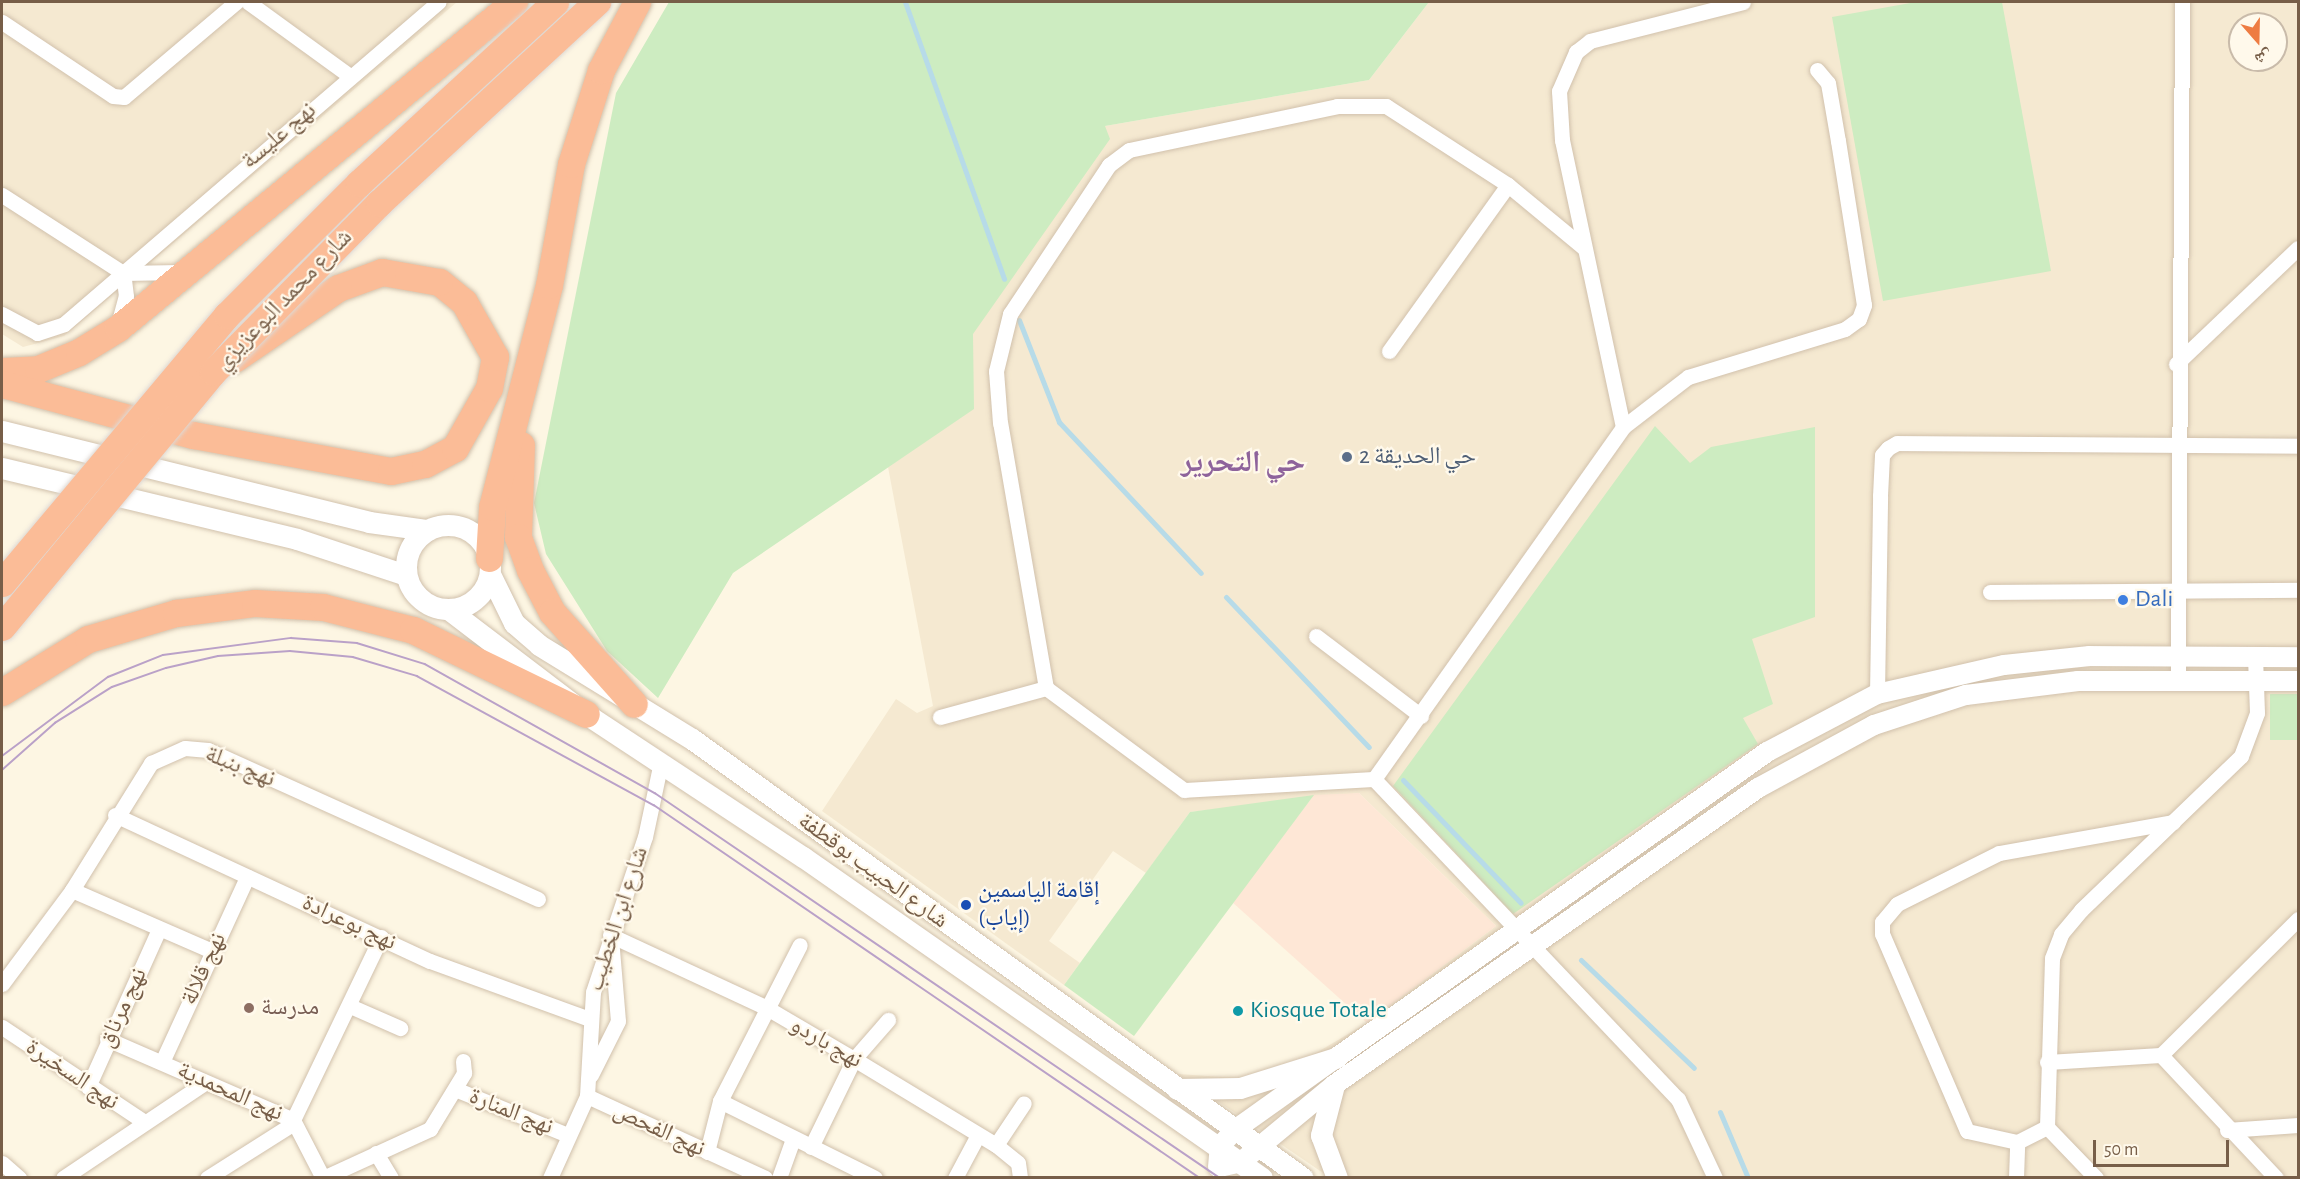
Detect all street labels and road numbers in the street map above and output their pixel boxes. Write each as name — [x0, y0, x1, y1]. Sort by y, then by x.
street label: نهج عليسة — [236, 96, 322, 176]
street label: شارع محمد البوعزيزي — [209, 223, 359, 377]
street label: نهج بنبلة — [201, 740, 279, 794]
street label: شارع الحبيب بوقطفة — [792, 807, 954, 935]
street label: شارع ابن الخطيب — [581, 843, 655, 995]
street label: نهج بوعرادة — [297, 889, 401, 957]
street label: نهج قلالة — [175, 928, 233, 1010]
street label: نهج مرناق — [92, 964, 154, 1052]
street label: نهج باردو — [785, 1011, 867, 1075]
street label: نهج السخيرة — [20, 1033, 124, 1117]
street label: نهج المحمدية — [173, 1056, 287, 1128]
street label: نهج المنارة — [465, 1082, 557, 1142]
street label: نهج الفحص — [608, 1096, 710, 1164]

